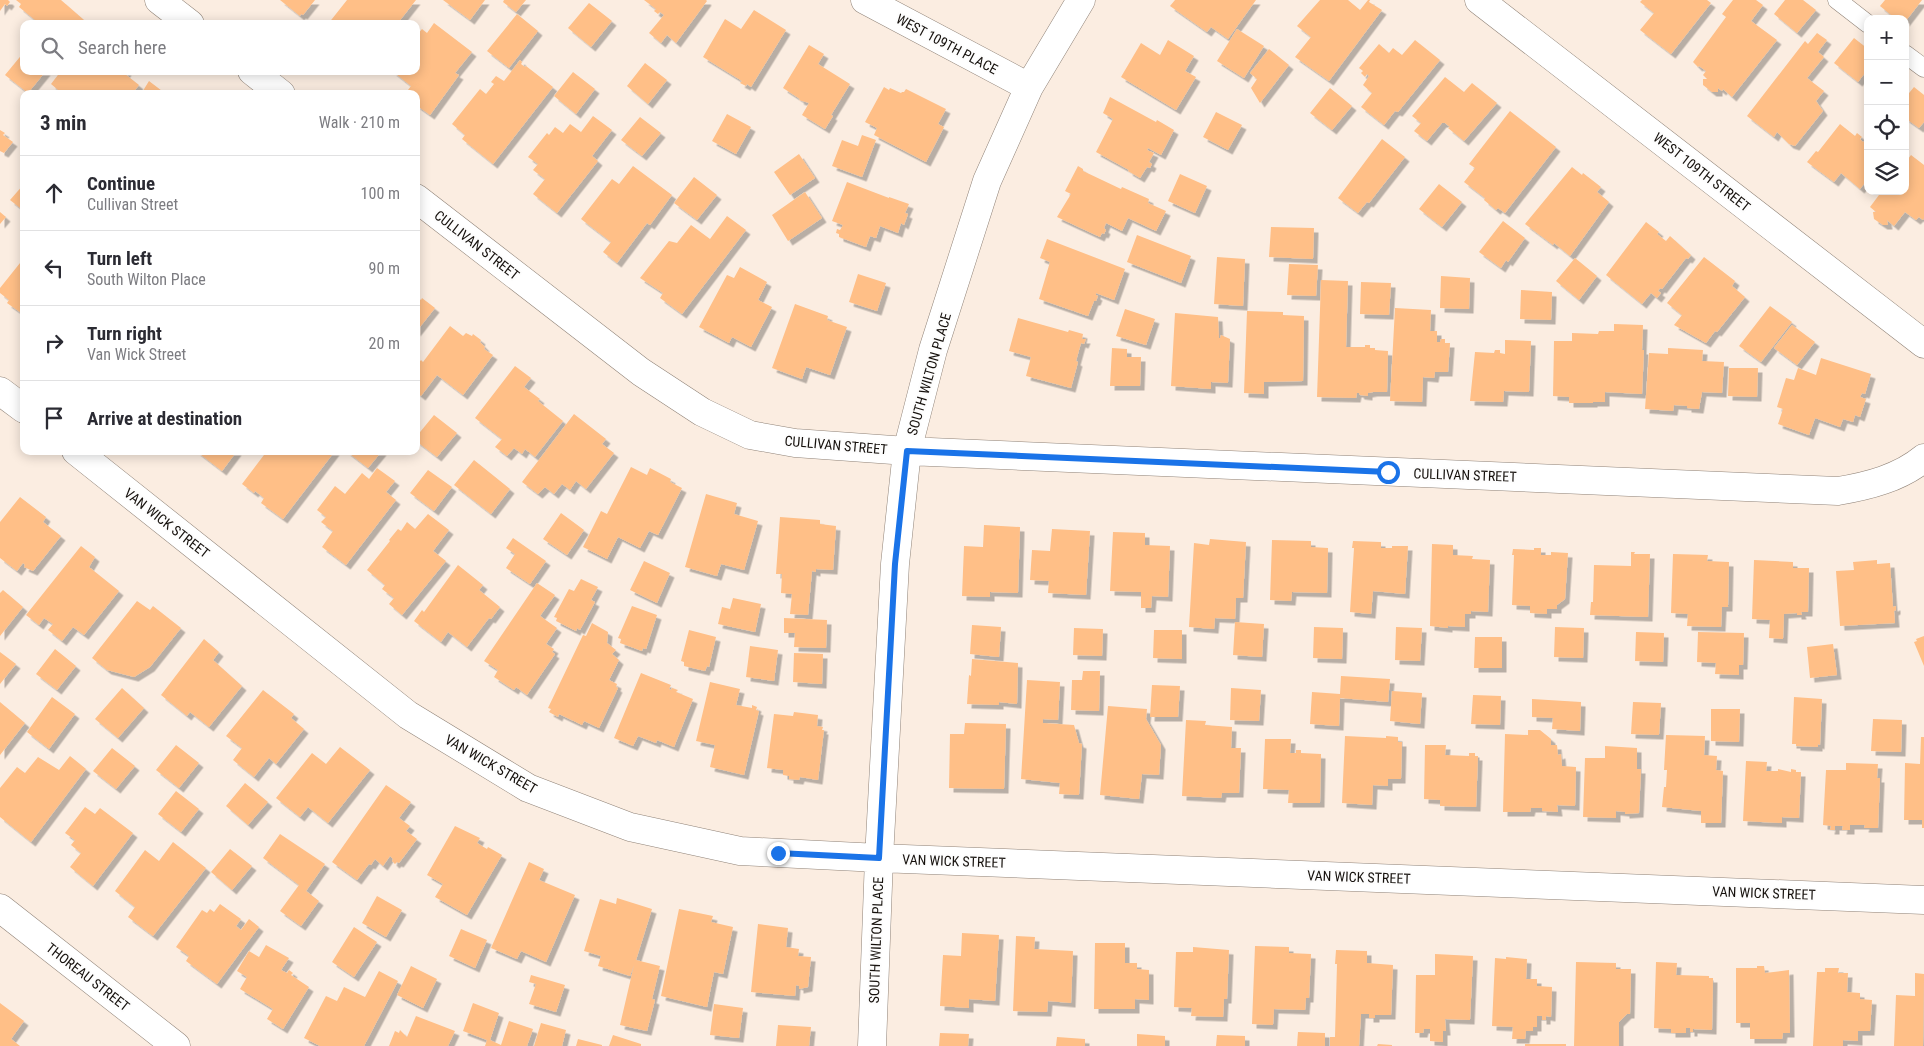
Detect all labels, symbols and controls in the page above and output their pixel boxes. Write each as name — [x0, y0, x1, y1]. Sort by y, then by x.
street label: WEST 109TH PLACE — [894, 11, 1000, 77]
map controls — [1864, 15, 1909, 195]
button: + — [1864, 15, 1909, 60]
search box — [20, 20, 420, 75]
icon: search — [38, 34, 66, 62]
text: Search here — [78, 36, 166, 59]
button: − — [1864, 60, 1909, 105]
button: locate — [1864, 105, 1909, 150]
text: 3 min — [40, 111, 87, 135]
text: Walk · 210 m — [319, 113, 400, 132]
street label: WEST 109TH STREET — [1650, 129, 1754, 215]
button: layers — [1864, 150, 1909, 195]
text: Continue — [87, 172, 155, 195]
icon: ahead — [40, 179, 68, 207]
text: 100 m — [361, 184, 400, 203]
text: Cullivan Street — [87, 195, 178, 214]
street label: CULLIVAN STREET — [431, 207, 523, 283]
text: Turn left — [87, 247, 152, 270]
icon: left — [40, 254, 68, 282]
text: 90 m — [368, 259, 400, 278]
text: South Wilton Place — [87, 270, 206, 289]
street label: SOUTH WILTON PLACE — [904, 311, 954, 437]
text: Turn right — [87, 322, 162, 345]
icon: right — [40, 329, 68, 357]
text: 20 m — [368, 334, 400, 353]
text: Van Wick Street — [87, 345, 186, 364]
icon: arrive — [40, 404, 68, 432]
text: Arrive at destination — [87, 407, 242, 430]
street label: CULLIVAN STREET — [784, 433, 888, 457]
route start — [1377, 461, 1400, 484]
street label: CULLIVAN STREET — [1413, 465, 1517, 485]
street label: VAN WICK STREET — [121, 485, 213, 561]
street label: VAN WICK STREET — [442, 731, 540, 797]
route end — [767, 842, 790, 865]
street label: VAN WICK STREET — [902, 851, 1006, 871]
street label: VAN WICK STREET — [1307, 867, 1411, 887]
street label: SOUTH WILTON PLACE — [866, 876, 886, 1003]
street label: VAN WICK STREET — [1712, 883, 1816, 903]
street label: THOREAU STREET — [43, 940, 133, 1014]

